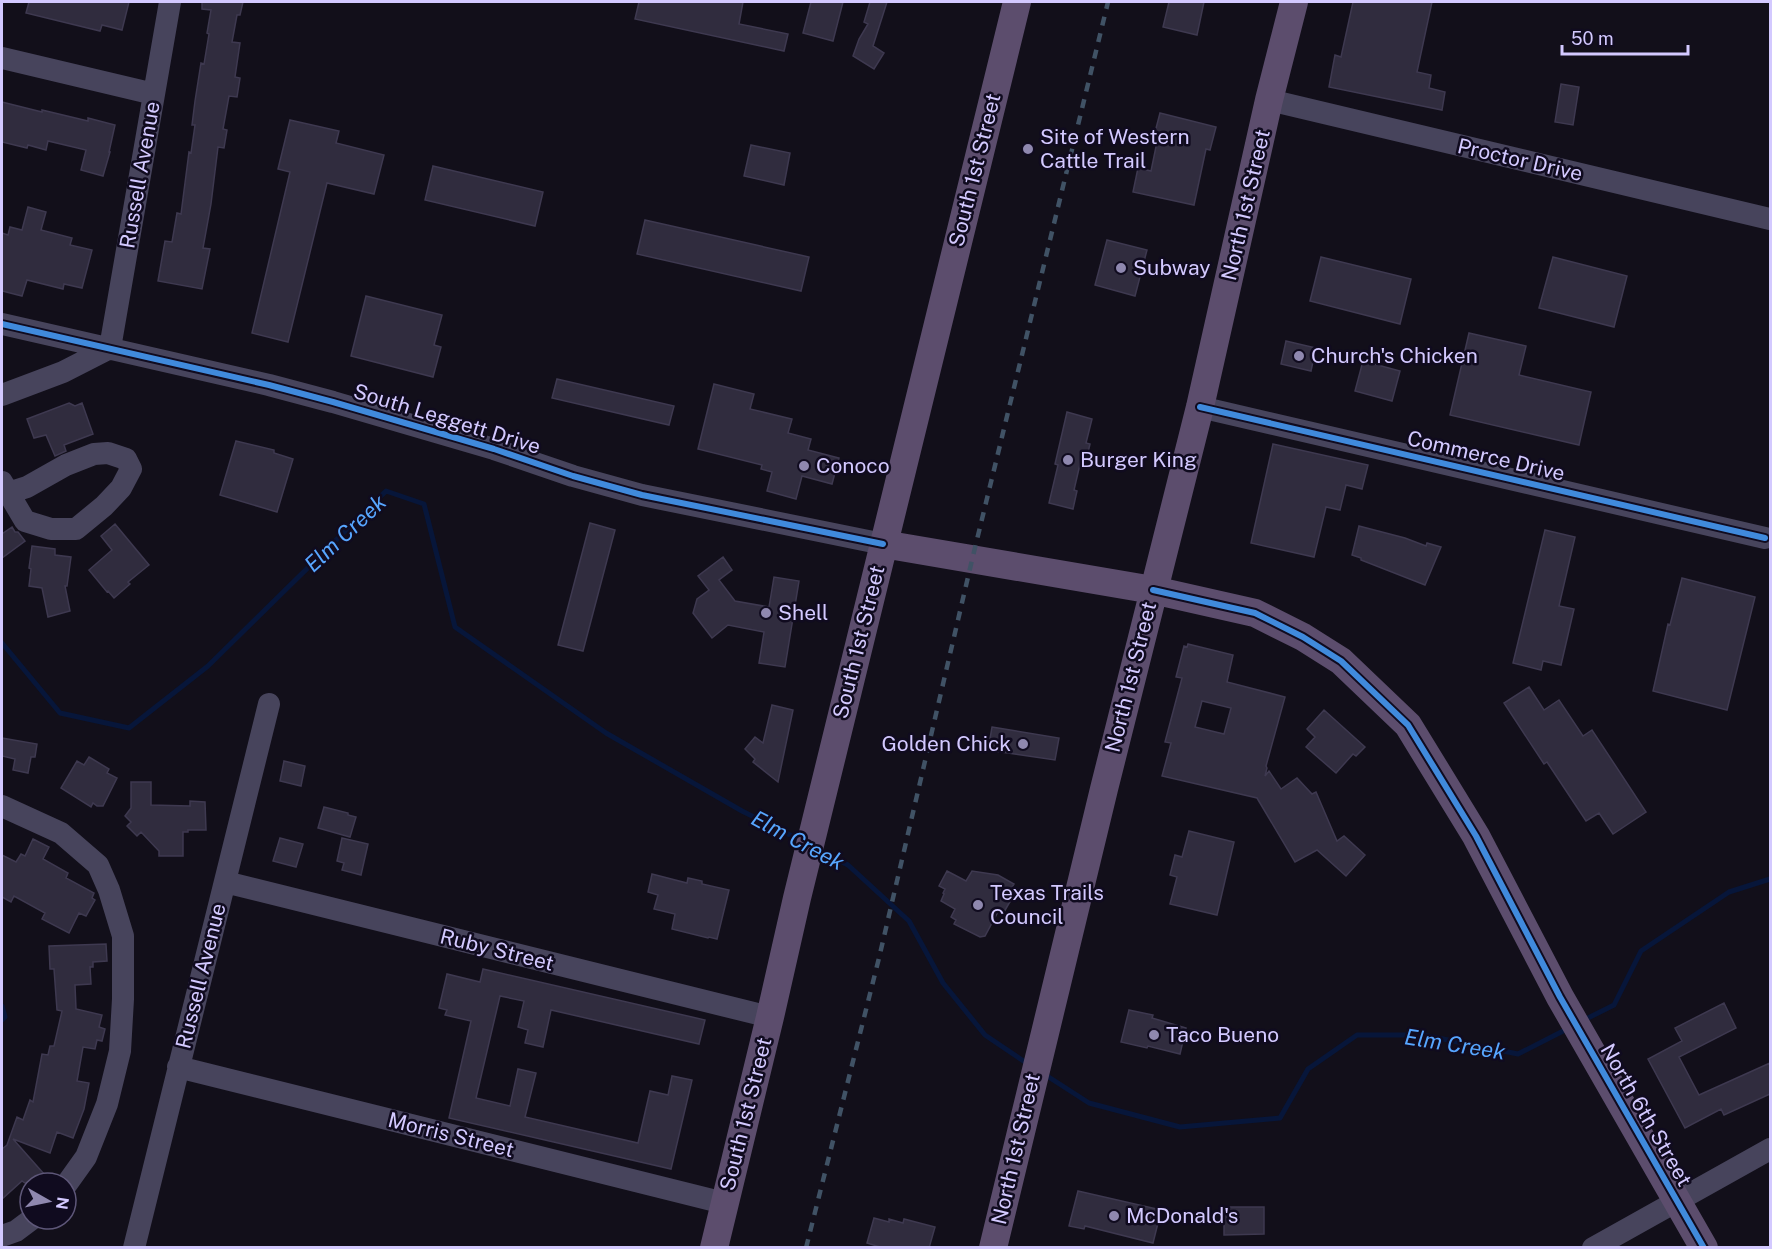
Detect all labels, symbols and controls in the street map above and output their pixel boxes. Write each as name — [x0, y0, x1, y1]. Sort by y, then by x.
scale bar — [1562, 18, 1688, 56]
text: 50 m — [1571, 28, 1614, 49]
street label: South 1st Street — [943, 91, 1006, 249]
street label: Russell Avenue — [114, 99, 165, 250]
place label: Site of Western Cattle Trail — [1040, 124, 1190, 173]
street label: North 1st Street — [1216, 127, 1275, 283]
street label: Proctor Drive — [1455, 133, 1585, 186]
marker: Site of Western Cattle Trail — [1021, 142, 1035, 156]
place label: Subway — [1133, 255, 1210, 280]
marker: Subway — [1114, 261, 1128, 275]
place label: Church's Chicken — [1311, 343, 1478, 368]
marker: Church's Chicken — [1292, 349, 1306, 363]
street label: South Leggett Drive — [350, 378, 544, 459]
street label: Commerce Drive — [1405, 425, 1567, 486]
place label: Burger King — [1080, 447, 1197, 472]
place label: Conoco — [816, 453, 890, 478]
marker: Burger King — [1061, 453, 1075, 467]
marker: Conoco — [797, 459, 811, 473]
water label: Elm Creek — [299, 489, 391, 577]
street label: South 1st Street — [827, 563, 890, 721]
street label: North 1st Street — [1100, 599, 1161, 755]
place label: Shell — [778, 600, 828, 625]
marker: Shell — [759, 606, 773, 620]
place label: Golden Chick — [881, 731, 1011, 756]
marker: Golden Chick — [1016, 737, 1030, 751]
water label: Elm Creek — [747, 805, 849, 875]
place label: Texas Trails Council — [990, 880, 1104, 929]
marker: Texas Trails Council — [971, 898, 985, 912]
street label: Russell Avenue — [170, 901, 231, 1051]
street label: Ruby Street — [438, 923, 557, 976]
place label: Taco Bueno — [1166, 1022, 1279, 1047]
water label: Elm Creek — [1403, 1023, 1507, 1065]
marker: Taco Bueno — [1147, 1028, 1161, 1042]
street label: South 1st Street — [714, 1035, 777, 1193]
street label: North 6th Street — [1595, 1039, 1697, 1191]
street label: North 1st Street — [986, 1071, 1045, 1227]
street label: Morris Street — [386, 1107, 517, 1162]
north arrow — [18, 1171, 78, 1231]
text: N — [52, 1196, 73, 1211]
place label: McDonald's — [1126, 1203, 1238, 1228]
marker: McDonald's — [1107, 1209, 1121, 1223]

